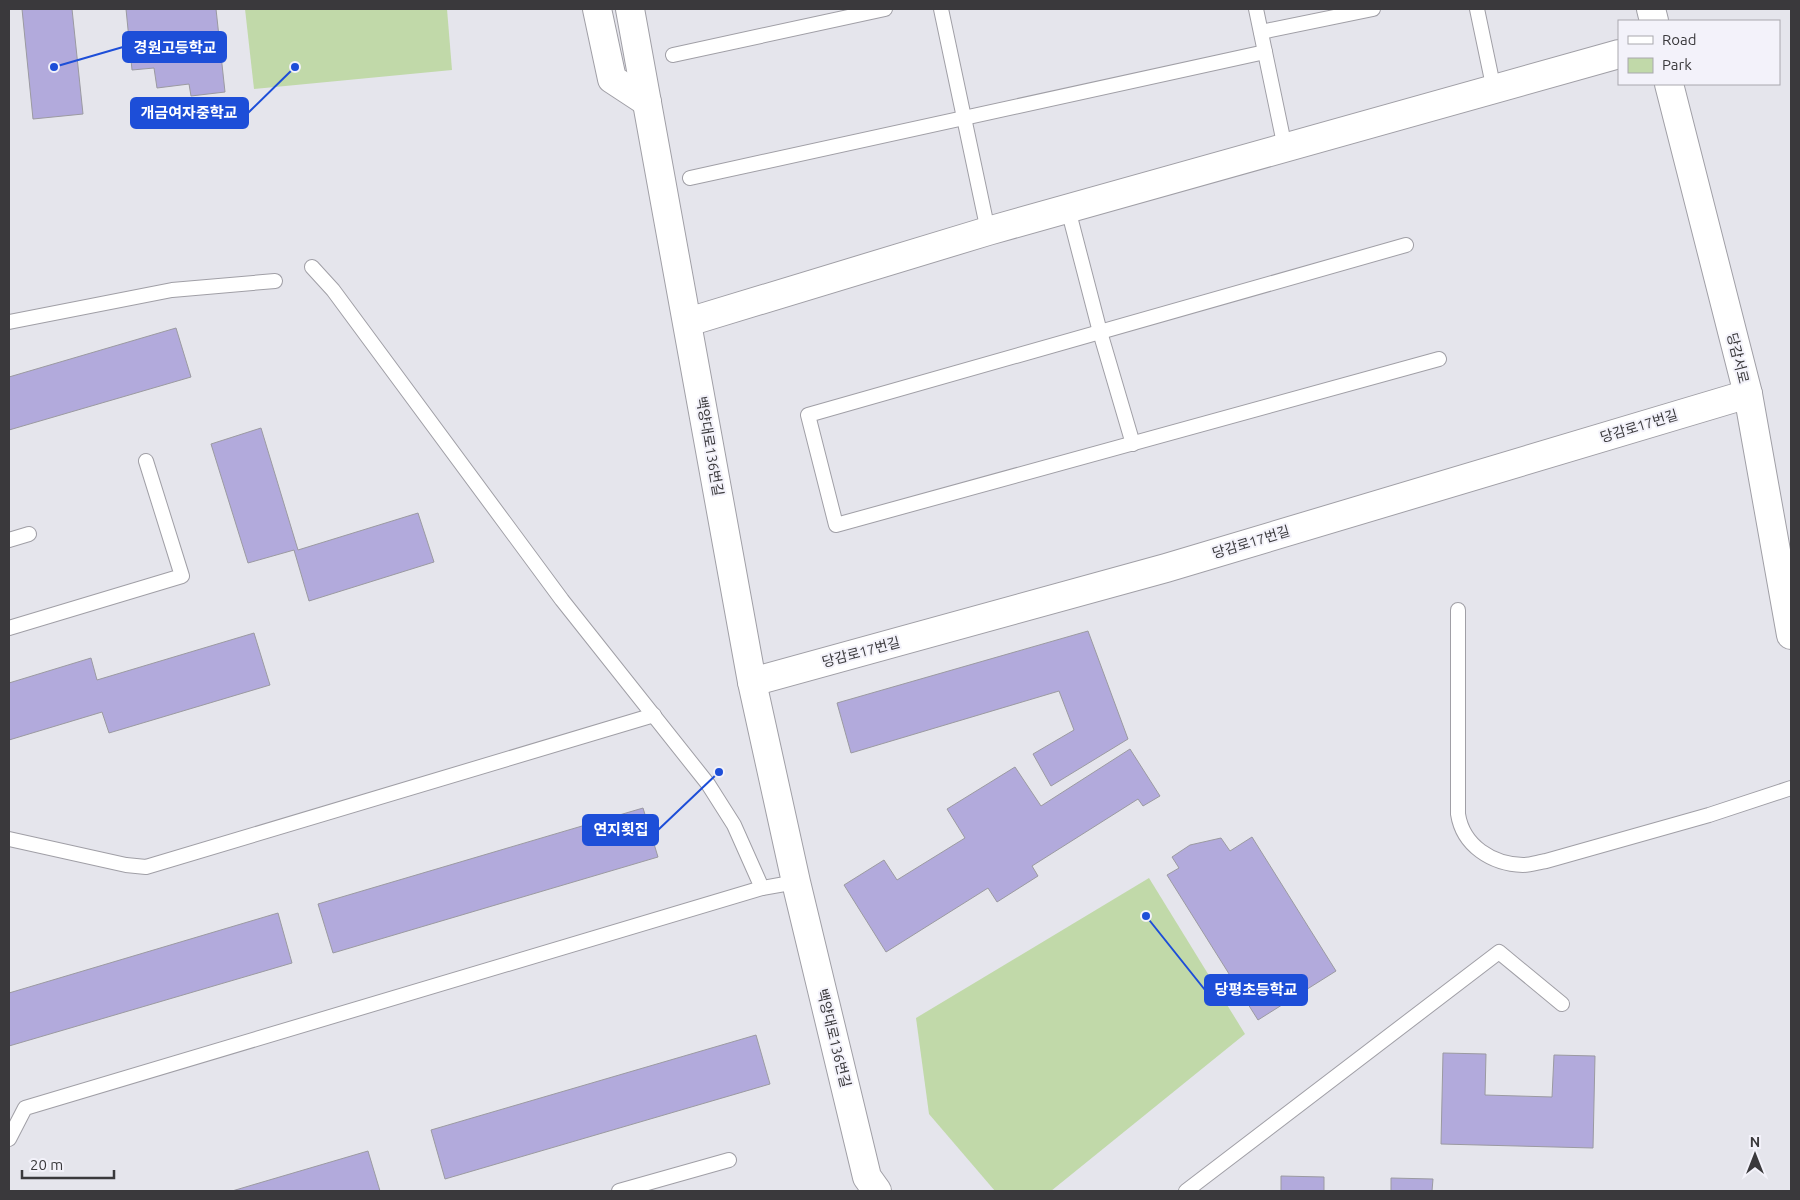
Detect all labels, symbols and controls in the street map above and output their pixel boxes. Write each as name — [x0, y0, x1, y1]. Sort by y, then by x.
legend — [1618, 20, 1780, 85]
text: Road — [1662, 31, 1697, 48]
callout: 경원고등학교 — [123, 32, 226, 62]
text: 경원고등학교 — [134, 39, 217, 56]
text: Park — [1662, 56, 1692, 73]
callout: 개금여자중학교 — [131, 98, 248, 128]
text: 개금여자중학교 — [141, 104, 237, 121]
street label: 당감서로 — [1724, 331, 1752, 385]
street label: 백양대로136번길 — [693, 395, 727, 497]
street label: 당감로17번길 — [1598, 407, 1680, 445]
street label: 당감로17번길 — [1210, 523, 1292, 561]
street label: 당감로17번길 — [820, 634, 902, 670]
callout: 연지횟집 — [583, 815, 658, 845]
text: 연지횟집 — [593, 821, 649, 838]
callout: 당평초등학교 — [1205, 975, 1307, 1005]
text: 당평초등학교 — [1215, 981, 1298, 998]
street label: 백양대로136번길 — [814, 987, 854, 1089]
north arrow — [1730, 1130, 1780, 1180]
text: N — [1750, 1134, 1760, 1150]
scale bar — [22, 1148, 115, 1180]
text: 20 m — [30, 1156, 63, 1173]

